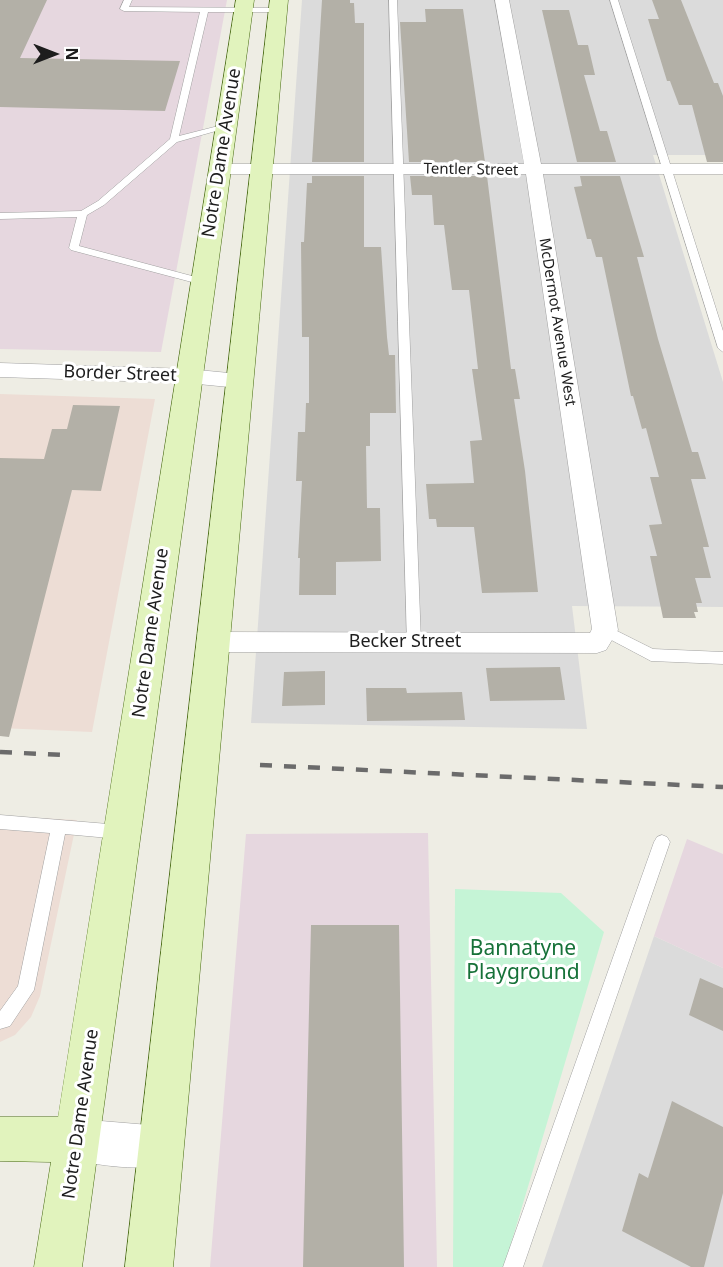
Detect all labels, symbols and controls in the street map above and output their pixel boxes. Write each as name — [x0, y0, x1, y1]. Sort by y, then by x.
north arrow — [24, 24, 84, 84]
text: N — [61, 47, 83, 61]
street label: Notre Dame Avenue — [198, 67, 246, 239]
street label: Tentler Street — [423, 160, 519, 180]
street label: McDermot Avenue West — [535, 237, 579, 407]
street label: Border Street — [63, 361, 177, 387]
street label: Notre Dame Avenue — [128, 547, 174, 719]
street label: Becker Street — [349, 631, 461, 653]
park label: Bannatyne Playground — [466, 936, 580, 986]
street label: Notre Dame Avenue — [58, 1028, 104, 1200]

